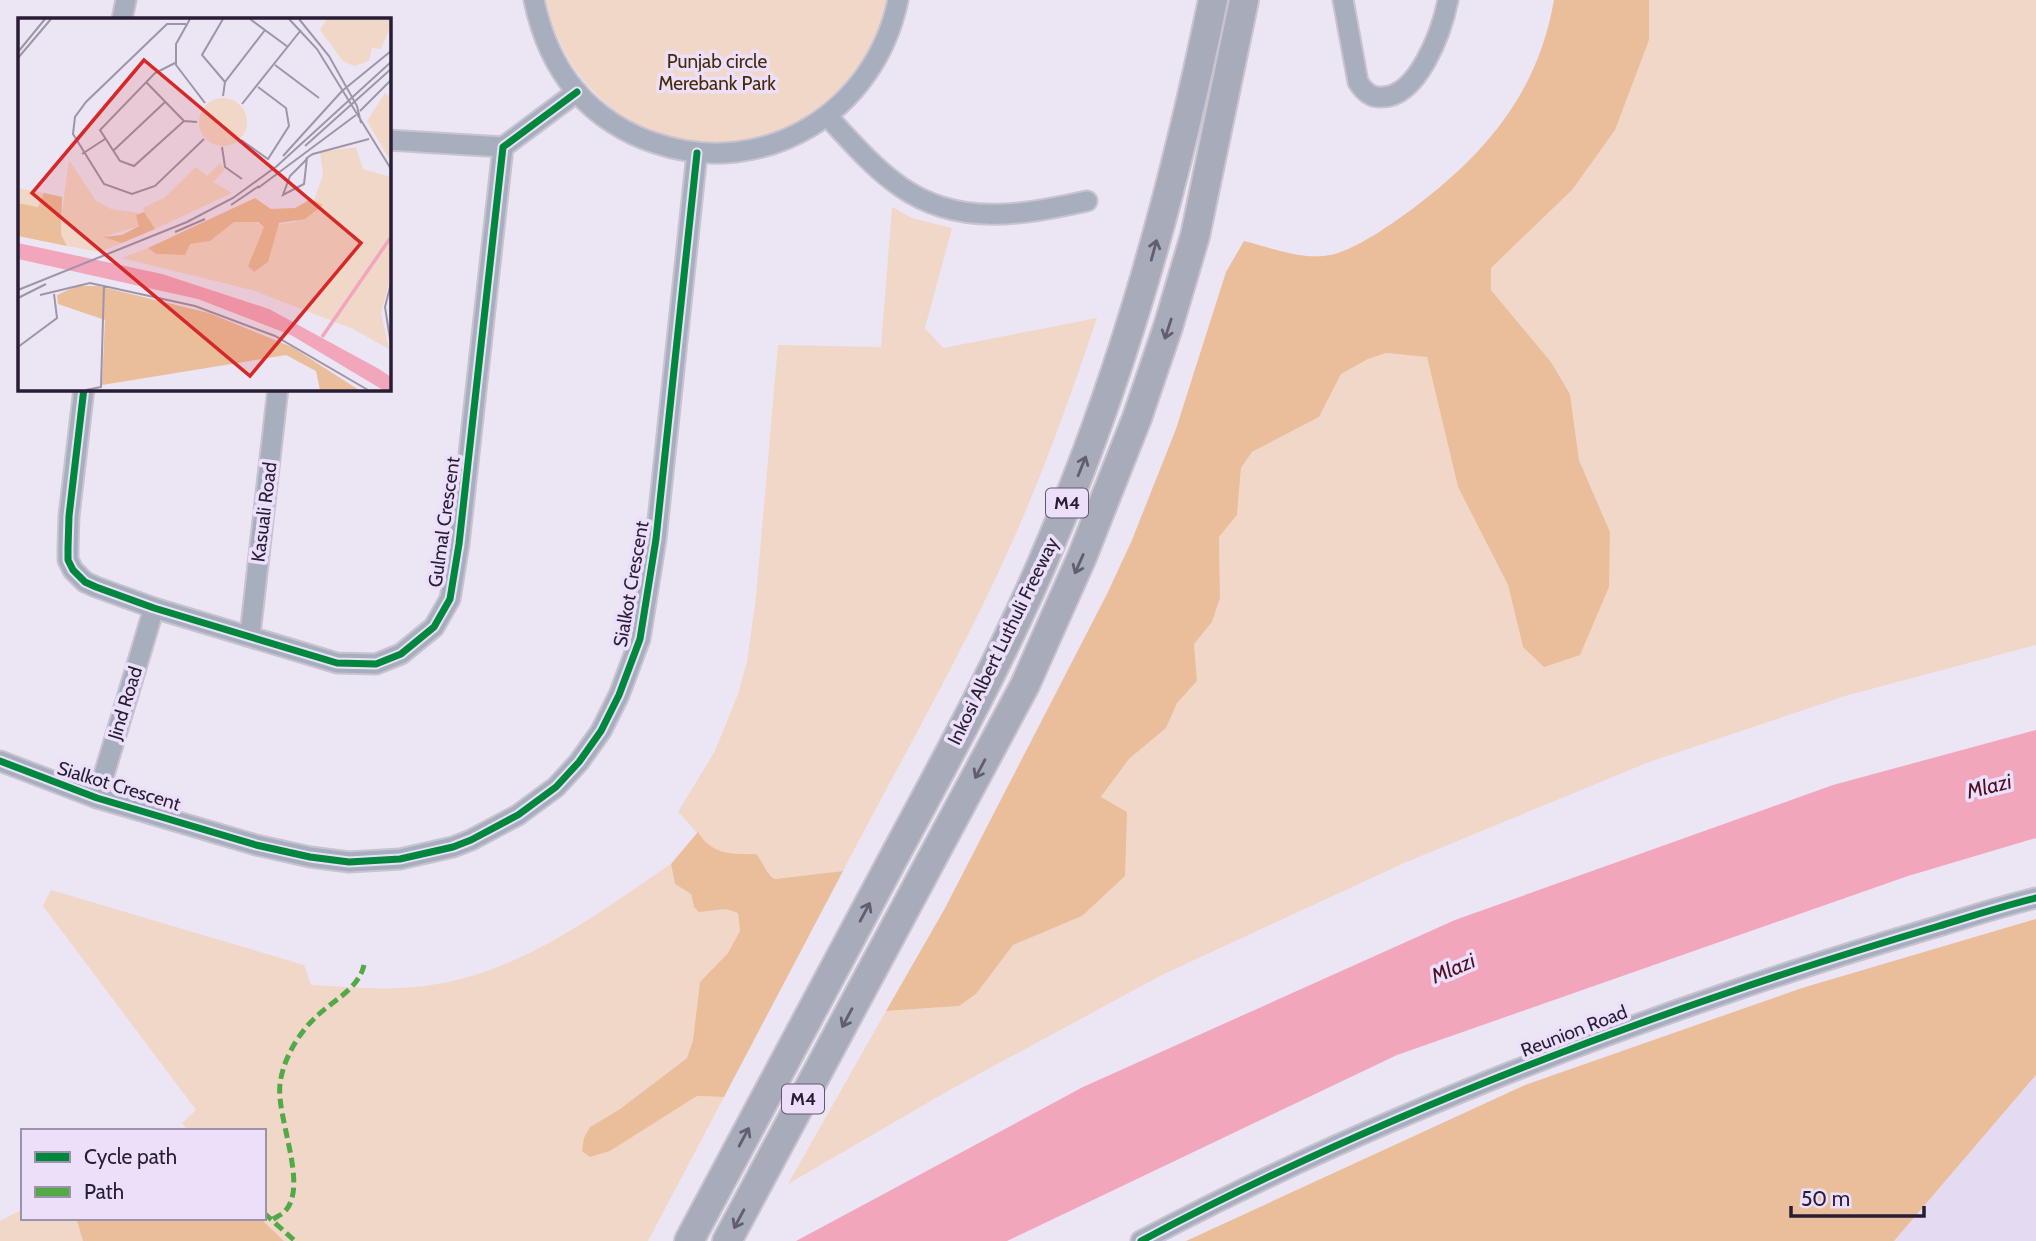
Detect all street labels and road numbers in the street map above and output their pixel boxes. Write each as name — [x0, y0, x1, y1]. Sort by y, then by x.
street label: Gulmal Crescent — [423, 455, 465, 589]
street label: Kasuali Road — [246, 461, 282, 563]
road number: M4 — [1046, 489, 1088, 518]
street label: Sialkot Crescent — [609, 519, 654, 649]
street label: Inkosi Albert Luthuli Freeway — [943, 533, 1064, 749]
street label: Jind Road — [103, 664, 147, 743]
street label: Sialkot Crescent — [55, 756, 184, 816]
street label: Reunion Road — [1518, 1000, 1630, 1062]
road number: M4 — [782, 1084, 824, 1114]

